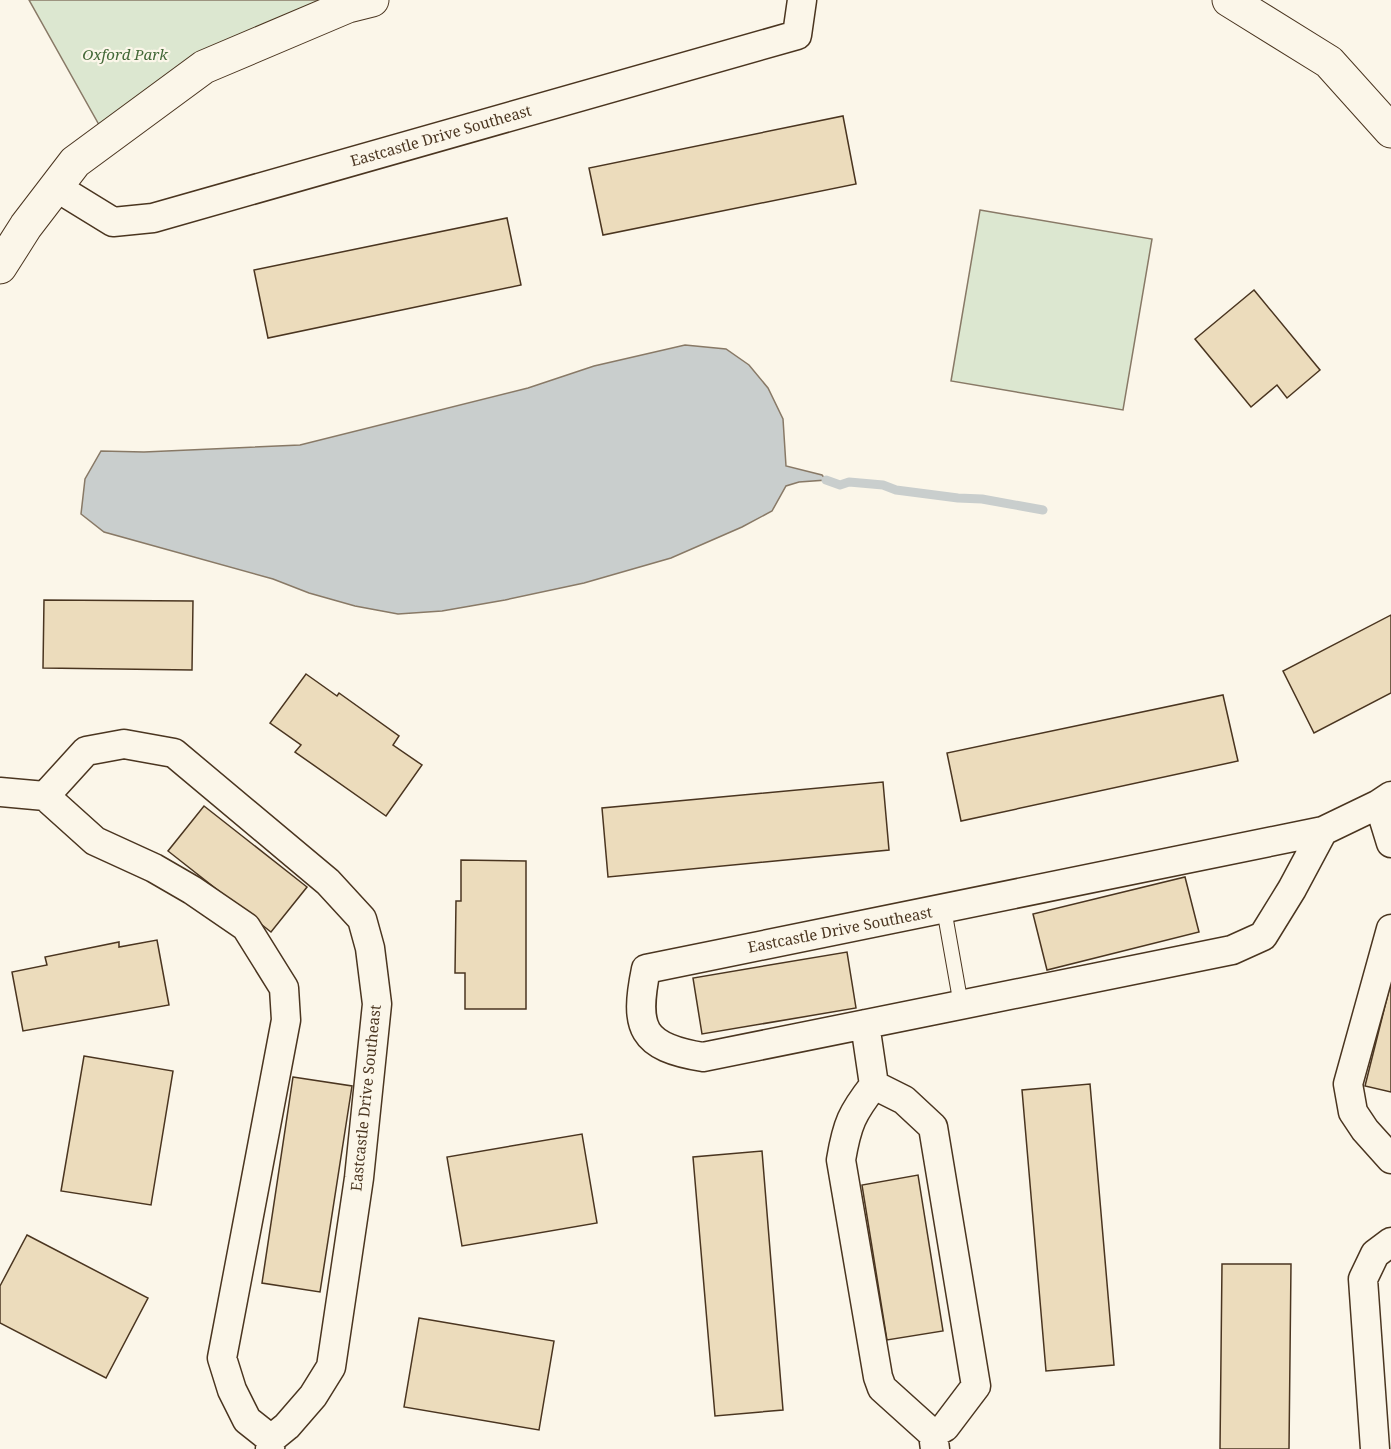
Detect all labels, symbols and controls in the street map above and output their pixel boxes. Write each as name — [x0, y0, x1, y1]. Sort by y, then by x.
park label: Oxford Park — [82, 44, 168, 64]
street label: Eastcastle Drive Southeast — [348, 100, 534, 170]
street label: Eastcastle Drive Southeast — [746, 901, 934, 957]
street label: Eastcastle Drive Southeast — [345, 1004, 385, 1192]

